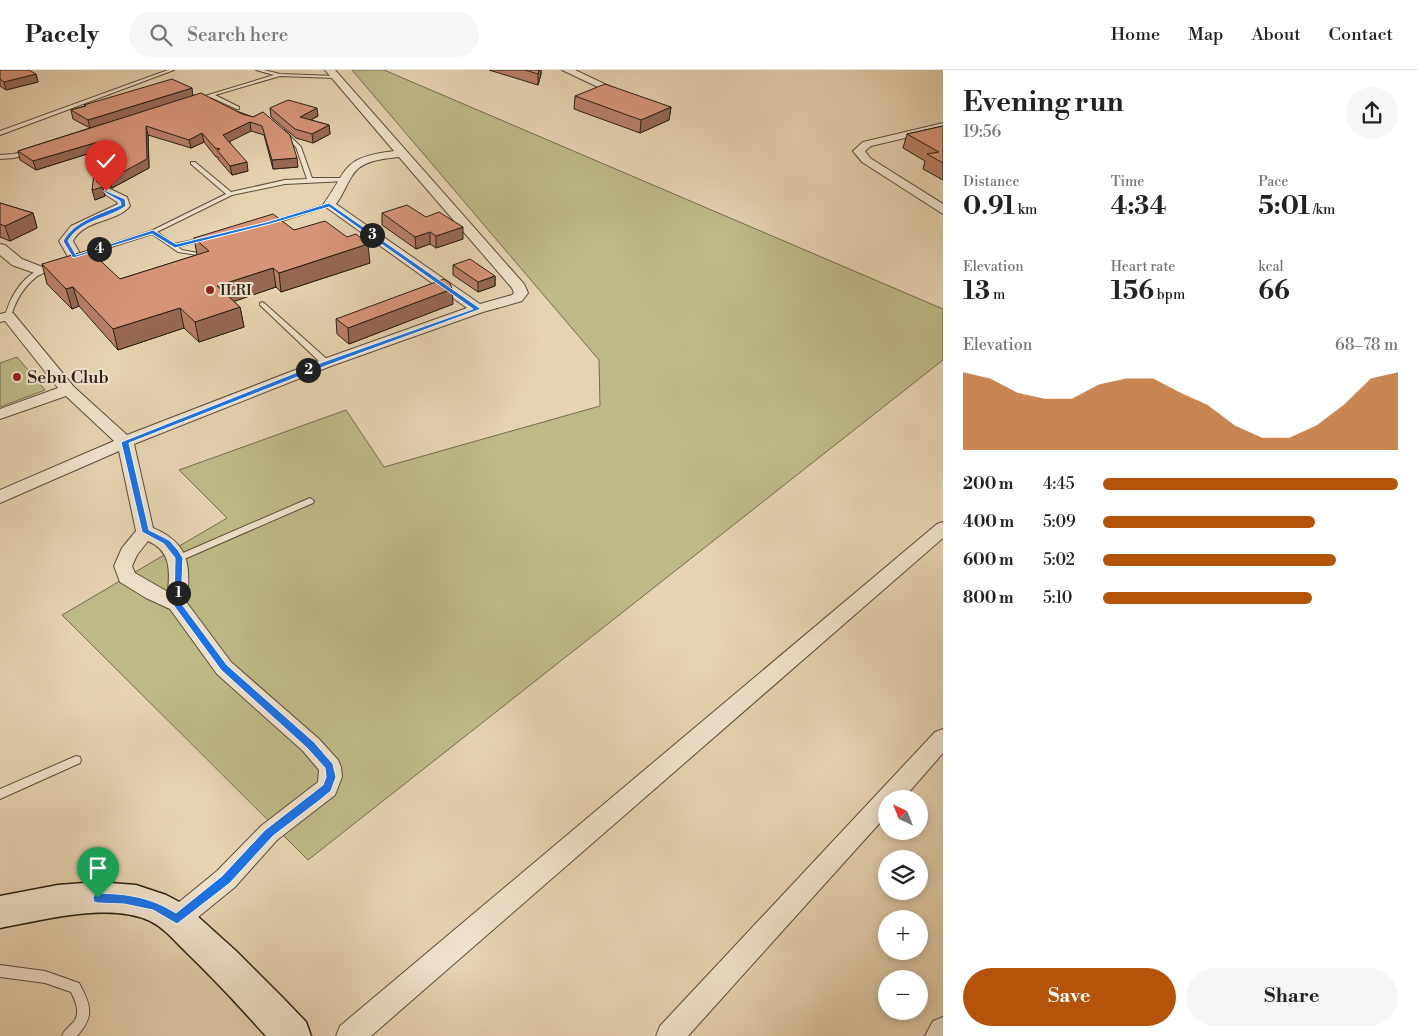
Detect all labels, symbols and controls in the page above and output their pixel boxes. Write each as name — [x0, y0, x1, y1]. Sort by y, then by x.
search box — [129, 12, 479, 57]
text: Pacely — [25, 20, 99, 50]
icon: search — [147, 21, 175, 49]
text: Search here — [187, 23, 288, 47]
text: Home — [1111, 23, 1160, 46]
text: Map — [1188, 23, 1224, 46]
text: About — [1252, 23, 1301, 46]
text: Contact — [1329, 23, 1393, 46]
text: Evening run — [963, 85, 1124, 120]
button: share — [1346, 87, 1398, 139]
text: 19:56 — [963, 122, 1001, 142]
pin — [85, 140, 127, 191]
icon: check — [92, 147, 120, 175]
text: Distance — [963, 173, 1020, 191]
text: Time — [1111, 173, 1144, 191]
text: Pace — [1258, 173, 1288, 191]
text: 0.91 — [963, 191, 1015, 222]
text: 4:34 — [1111, 191, 1166, 222]
text: 5:01 — [1258, 191, 1310, 222]
text: km — [1015, 201, 1037, 219]
text: /km — [1310, 201, 1335, 219]
pin: 3 — [360, 222, 384, 248]
text: 3 — [368, 226, 377, 244]
pin: 4 — [86, 236, 112, 262]
text: 4 — [95, 240, 104, 258]
text: Elevation — [963, 258, 1024, 276]
text: Heart rate — [1111, 258, 1175, 276]
text: kcal — [1258, 258, 1284, 276]
text: 13 — [963, 276, 990, 307]
text: 156 — [1111, 276, 1154, 307]
text: 66 — [1258, 276, 1290, 307]
place label: ILRI — [220, 281, 252, 300]
marker: ILRI — [204, 284, 216, 296]
text: m — [990, 286, 1005, 304]
text: bpm — [1154, 286, 1185, 304]
text: Elevation — [963, 335, 1032, 355]
text: 68–78 m — [1335, 335, 1398, 355]
pin: 2 — [296, 358, 320, 382]
text: 2 — [304, 361, 313, 379]
place label: Sebu Club — [27, 366, 109, 389]
marker: Sebu Club — [11, 371, 23, 383]
text: 200 m — [963, 474, 1013, 494]
text: 4:45 — [1043, 474, 1074, 494]
text: 400 m — [963, 512, 1014, 532]
text: 5:09 — [1043, 512, 1076, 532]
text: 600 m — [963, 550, 1013, 570]
text: 5:02 — [1043, 550, 1075, 570]
pin: 1 — [166, 580, 190, 606]
text: 1 — [175, 584, 182, 602]
text: 800 m — [963, 588, 1014, 608]
text: 5:10 — [1043, 588, 1072, 608]
north arrow — [878, 790, 928, 840]
map controls — [878, 790, 928, 1020]
pin — [77, 847, 119, 898]
button: layers — [878, 850, 928, 900]
icon: arrive — [84, 854, 112, 882]
button: + — [878, 910, 928, 960]
button: Save — [963, 968, 1176, 1026]
button: Share — [1186, 968, 1398, 1026]
button: − — [878, 970, 928, 1020]

